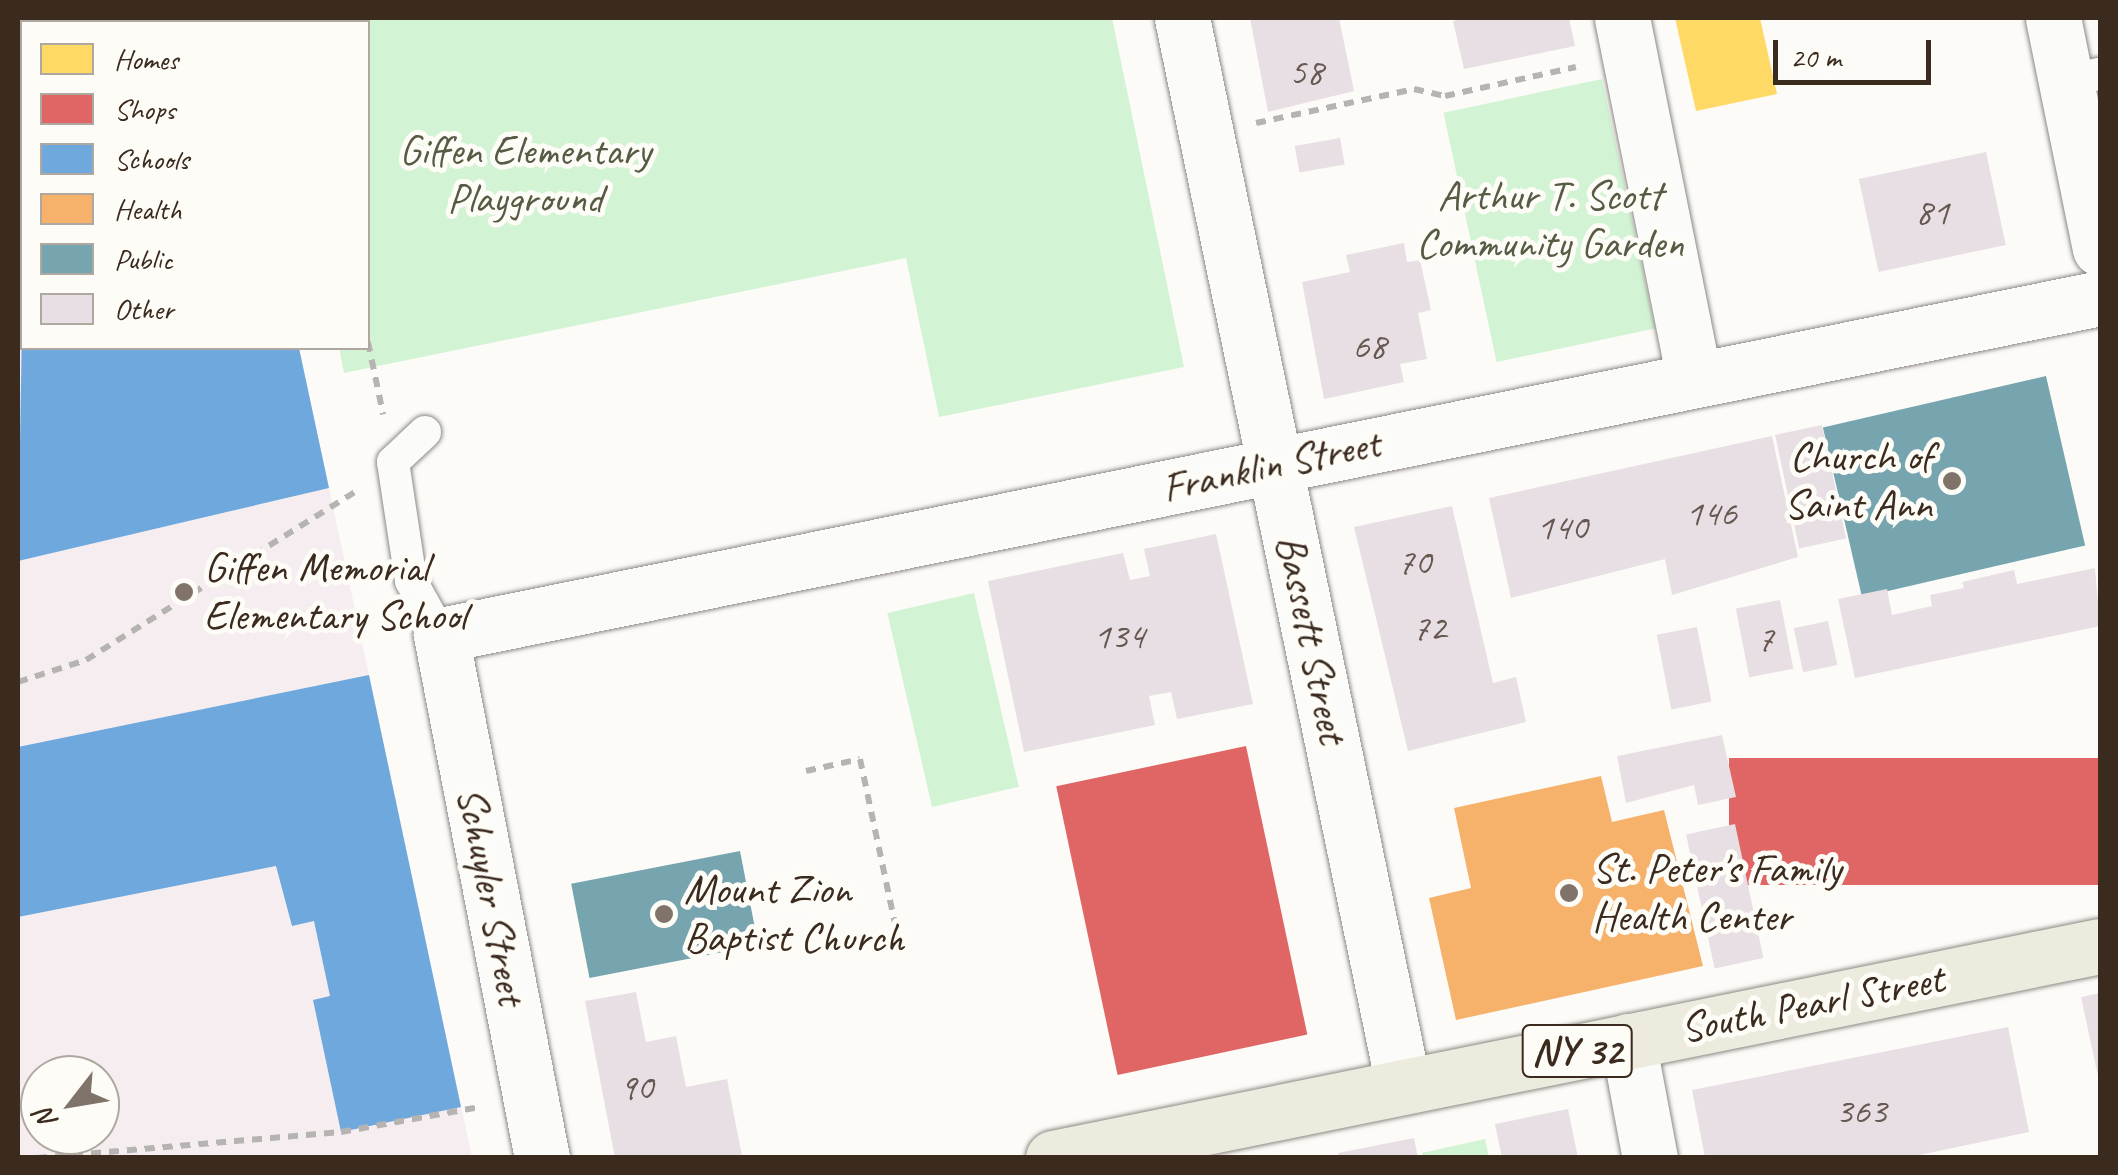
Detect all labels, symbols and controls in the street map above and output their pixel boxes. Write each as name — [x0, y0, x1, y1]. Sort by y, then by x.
legend — [20, 20, 370, 350]
scale bar — [1778, 20, 1936, 82]
text: 20 m — [1790, 38, 1841, 76]
text: Homes — [114, 40, 178, 78]
house number: 58 — [1289, 49, 1323, 95]
text: Shops — [114, 90, 175, 128]
park label: Giffen Elementary Playground — [398, 126, 652, 224]
text: Schools — [114, 140, 189, 178]
park label: Arthur T. Scott Community Garden — [1416, 171, 1684, 270]
house number: 81 — [1915, 189, 1949, 235]
text: Health — [114, 190, 181, 228]
text: Public — [114, 240, 173, 278]
text: Other — [114, 290, 174, 328]
house number: 68 — [1352, 323, 1386, 369]
street label: Franklin Street — [1157, 418, 1385, 514]
place label: Church of Saint Ann — [1784, 432, 1932, 530]
marker: Church of Saint Ann — [1941, 470, 1963, 492]
house number: 146 — [1685, 490, 1737, 536]
house number: 140 — [1536, 504, 1588, 550]
street label: Bassett Street — [1264, 530, 1358, 748]
house number: 70 — [1397, 539, 1431, 585]
place label: Giffen Memorial Elementary School — [204, 543, 466, 641]
marker: Giffen Memorial Elementary School — [173, 581, 195, 603]
house number: 72 — [1412, 605, 1446, 651]
house number: 134 — [1093, 613, 1145, 659]
house number: 7 — [1756, 616, 1774, 662]
street label: Schuyler Street — [445, 783, 537, 1009]
place label: St. Peter's Family Health Center — [1592, 844, 1839, 942]
place label: Mount Zion Baptist Church — [684, 865, 905, 964]
marker: St. Peter's Family Health Center — [1556, 880, 1582, 906]
marker: Mount Zion Baptist Church — [653, 903, 675, 925]
street label: South Pearl Street — [1676, 954, 1948, 1054]
road number: NY 32 — [1520, 1016, 1634, 1086]
north arrow — [20, 1055, 120, 1155]
house number: 90 — [619, 1064, 653, 1110]
house number: 363 — [1835, 1088, 1887, 1134]
text: N — [26, 1103, 65, 1136]

